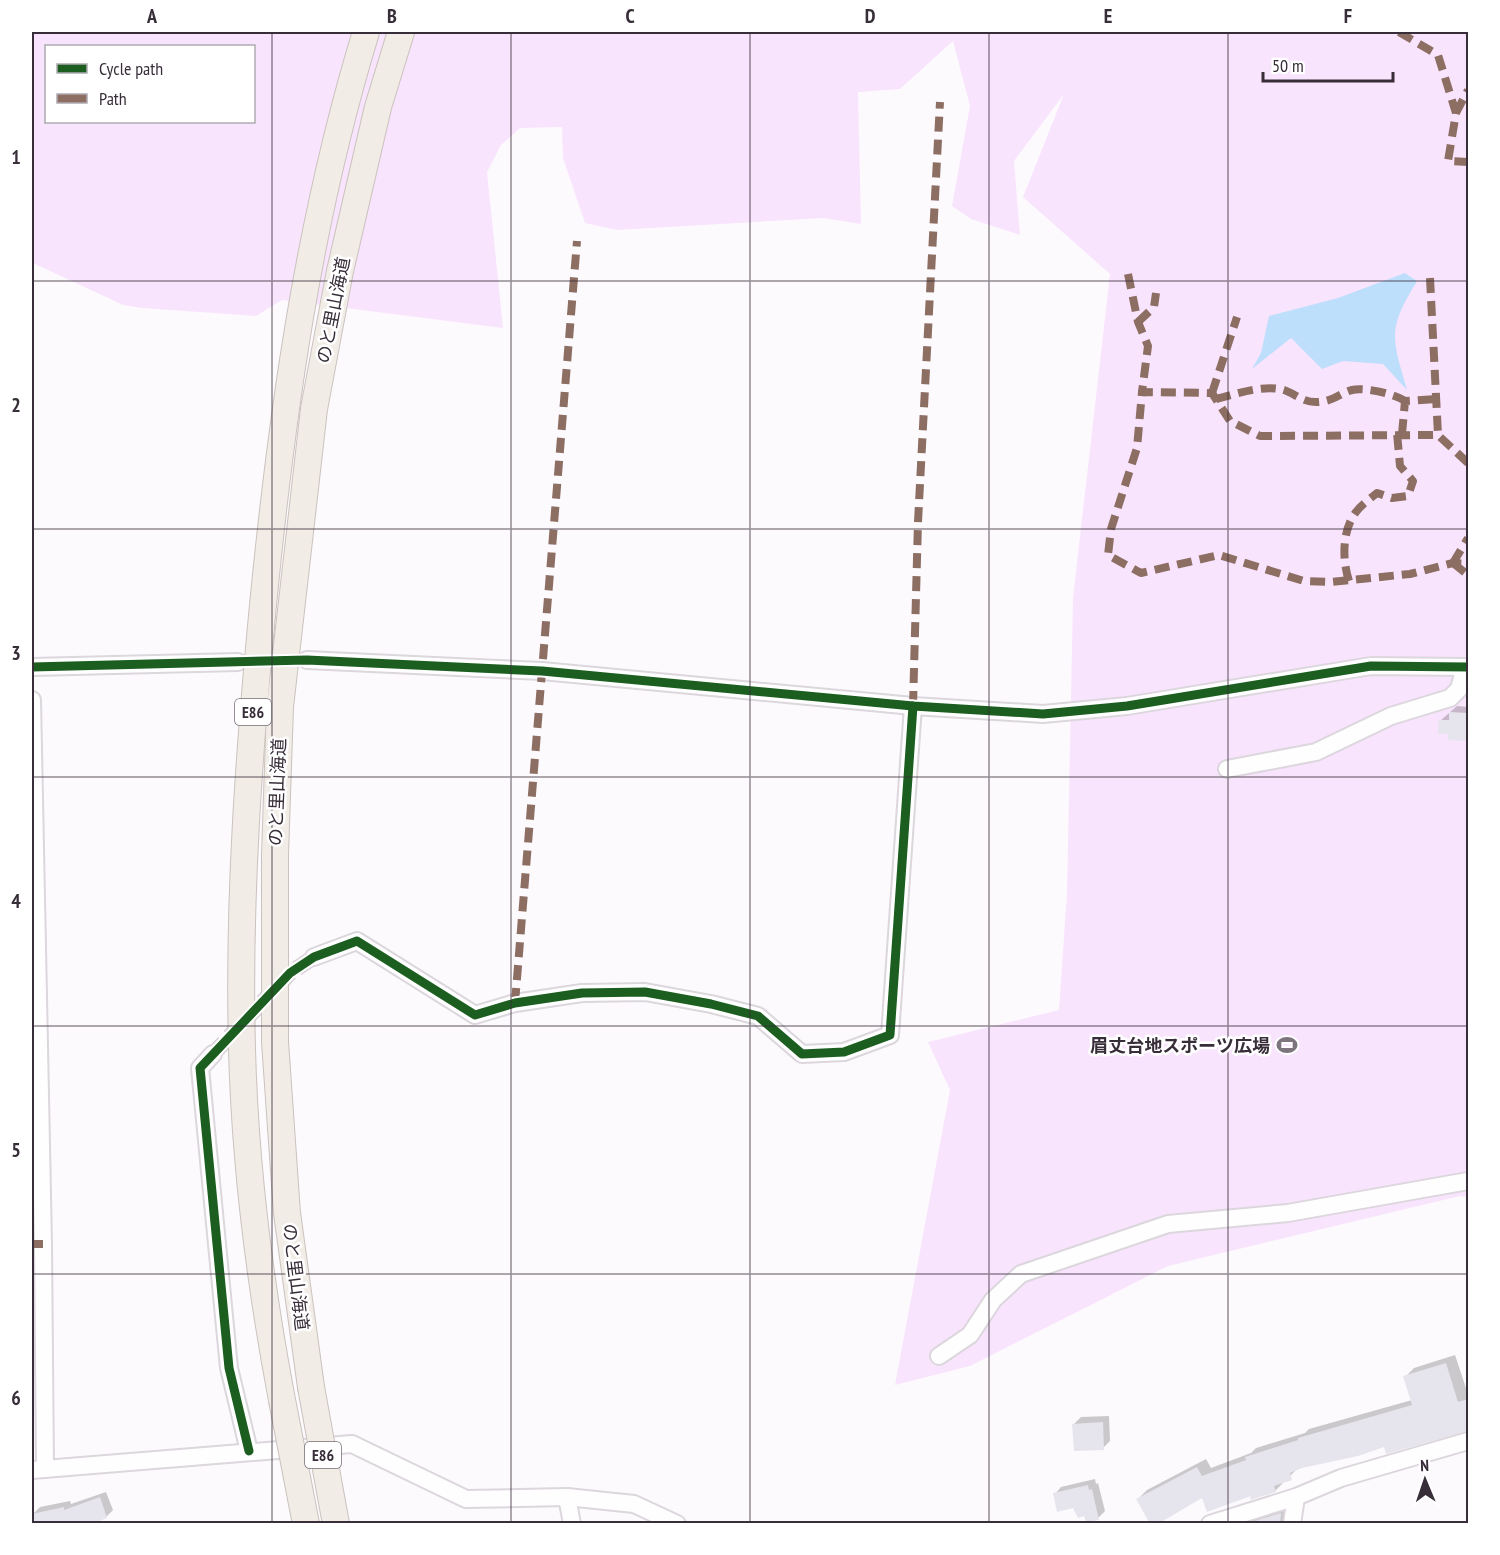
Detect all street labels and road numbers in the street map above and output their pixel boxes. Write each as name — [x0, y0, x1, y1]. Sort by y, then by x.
street label: のと里山海道 — [311, 255, 355, 365]
road number: E86 — [235, 699, 271, 725]
street label: のと里山海道 — [264, 738, 290, 846]
street label: のと里山海道 — [278, 1222, 314, 1332]
road number: E86 — [305, 1442, 341, 1468]

